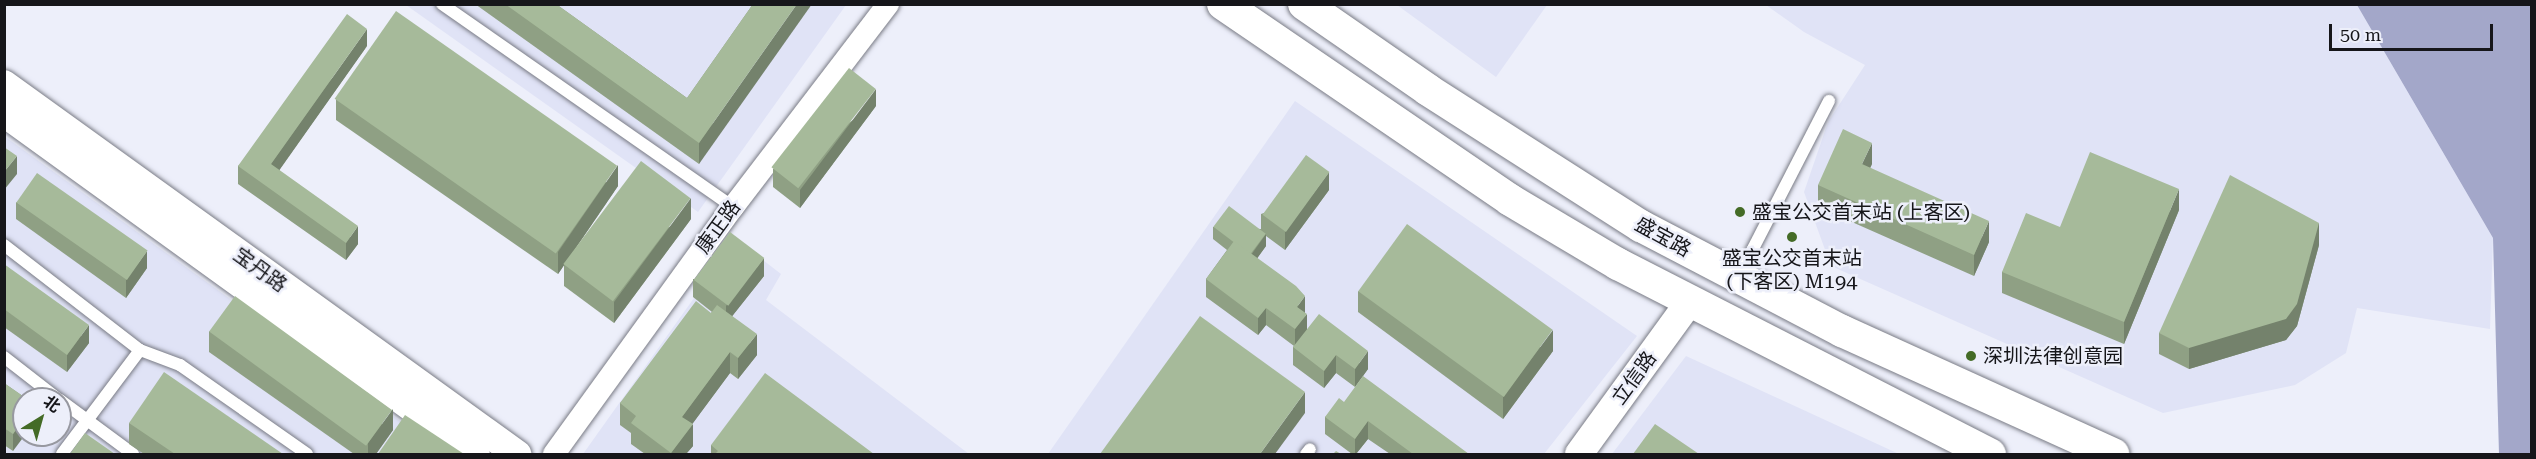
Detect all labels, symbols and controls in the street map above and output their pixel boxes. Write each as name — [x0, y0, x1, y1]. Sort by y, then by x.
scale bar — [2332, 12, 2496, 50]
text: 50 m — [2340, 24, 2381, 45]
street label: 康正路 — [691, 196, 745, 258]
place label: 盛宝公交首末站 (上客区) — [1752, 200, 1970, 224]
marker: 盛宝公交首末站 (上客区) — [1733, 205, 1747, 219]
street label: 盛宝路 — [1631, 212, 1695, 262]
marker: 盛宝公交首末站 (下客区) M194 — [1785, 230, 1799, 244]
street label: 宝丹路 — [229, 243, 291, 297]
place label: 盛宝公交首末站 (下客区) M194 — [1722, 246, 1862, 293]
place label: 深圳法律创意园 — [1983, 344, 2123, 368]
street label: 立信路 — [1607, 347, 1661, 409]
marker: 深圳法律创意园 — [1964, 349, 1978, 363]
north arrow — [12, 387, 72, 447]
text: 北 — [40, 391, 64, 416]

